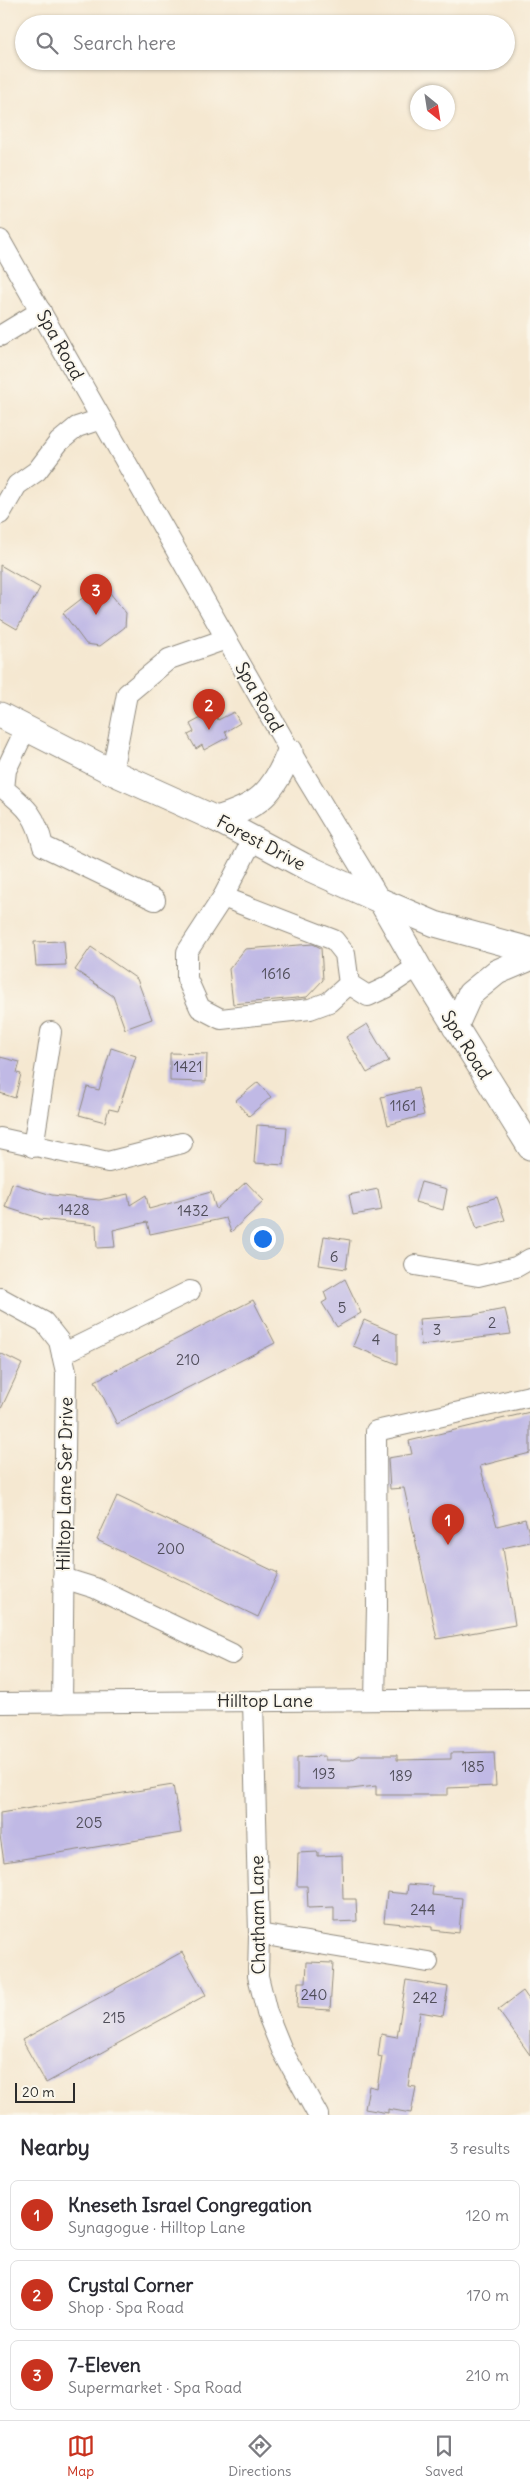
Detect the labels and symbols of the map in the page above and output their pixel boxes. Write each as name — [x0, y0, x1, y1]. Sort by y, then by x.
north arrow — [410, 85, 455, 130]
street label: Spa Road — [32, 305, 89, 384]
pin: 3 — [80, 574, 112, 615]
street label: Spa Road — [230, 658, 289, 736]
pin: 2 — [193, 689, 225, 730]
street label: Forest Drive — [213, 810, 310, 876]
house number: 1616 — [261, 964, 291, 983]
street label: Spa Road — [436, 1006, 497, 1084]
house number: 1421 — [174, 1057, 202, 1076]
house number: 1161 — [390, 1096, 416, 1115]
house number: 1428 — [58, 1200, 90, 1219]
house number: 1432 — [177, 1201, 209, 1220]
your location — [250, 1226, 276, 1252]
house number: 6 — [330, 1247, 338, 1266]
house number: 5 — [338, 1298, 346, 1317]
house number: 2 — [488, 1313, 496, 1332]
house number: 3 — [433, 1320, 441, 1339]
house number: 4 — [372, 1330, 381, 1349]
house number: 210 — [176, 1350, 200, 1369]
street label: Hilltop Lane Ser Drive — [51, 1397, 78, 1571]
pin: 1 — [432, 1504, 464, 1545]
house number: 200 — [157, 1539, 185, 1558]
street label: Hilltop Lane — [217, 1689, 313, 1712]
house number: 185 — [461, 1757, 485, 1776]
house number: 193 — [312, 1764, 336, 1783]
house number: 189 — [389, 1766, 413, 1785]
house number: 205 — [76, 1813, 102, 1832]
street label: Chatham Lane — [245, 1855, 270, 1975]
house number: 244 — [410, 1900, 436, 1919]
house number: 240 — [301, 1985, 327, 2004]
house number: 242 — [413, 1988, 437, 2007]
house number: 215 — [103, 2008, 125, 2027]
scale bar — [15, 2080, 75, 2103]

